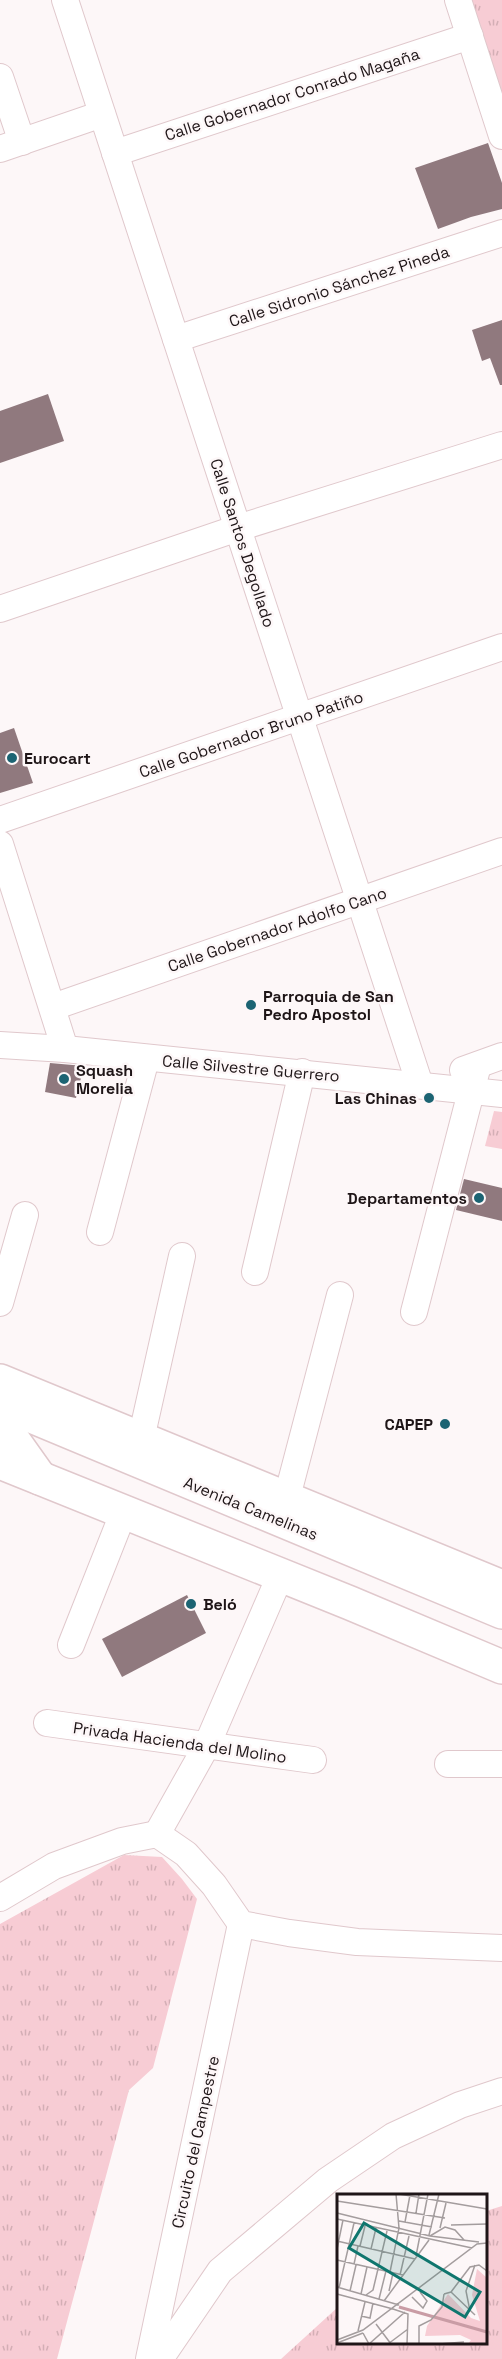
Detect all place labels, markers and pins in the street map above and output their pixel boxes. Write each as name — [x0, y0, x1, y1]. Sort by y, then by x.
place label: Eurocart — [24, 748, 91, 769]
marker: Eurocart — [5, 751, 19, 765]
place label: Parroquia de San Pedro Apostol — [263, 986, 394, 1025]
marker: Parroquia de San Pedro Apostol — [244, 998, 258, 1012]
place label: Squash Morelia — [76, 1060, 133, 1099]
marker: Squash Morelia — [57, 1072, 71, 1086]
place label: Las Chinas — [335, 1088, 417, 1109]
marker: Las Chinas — [422, 1091, 436, 1105]
place label: Departamentos — [347, 1188, 467, 1209]
marker: Departamentos — [472, 1191, 486, 1205]
place label: CAPEP — [384, 1414, 433, 1435]
marker: CAPEP — [438, 1417, 452, 1431]
place label: Beló — [203, 1594, 237, 1615]
marker: Beló — [184, 1597, 198, 1611]

